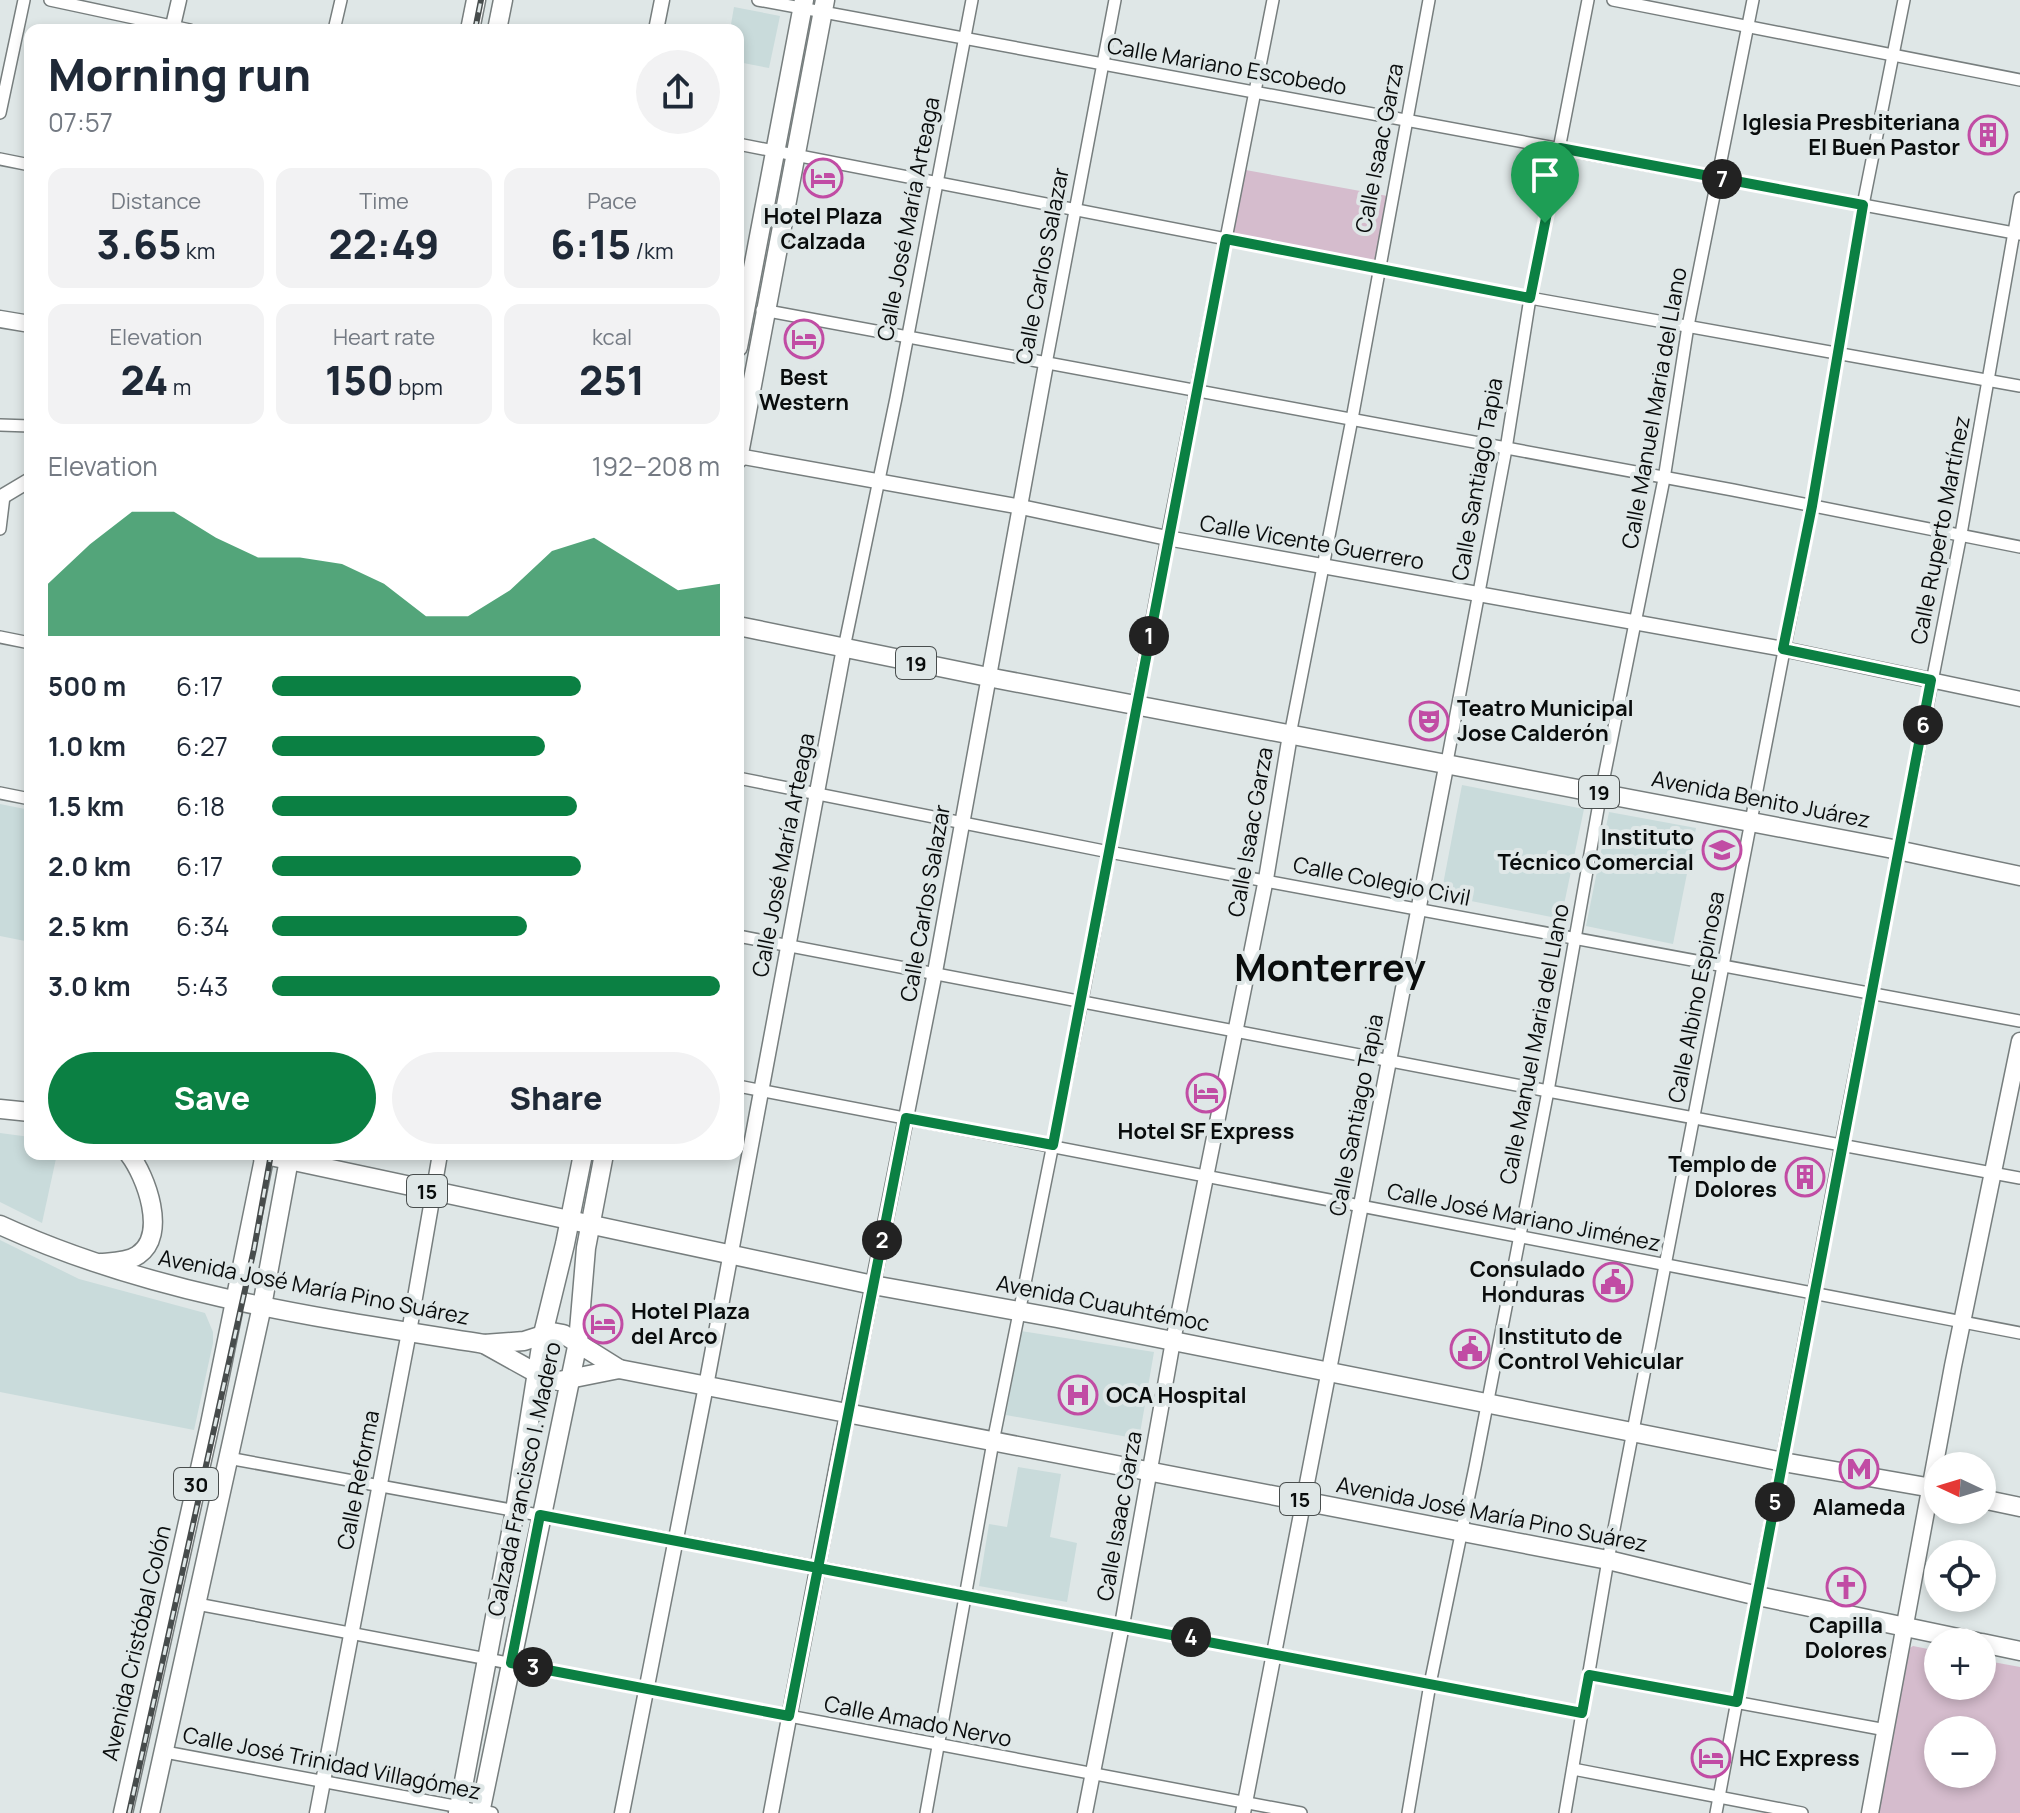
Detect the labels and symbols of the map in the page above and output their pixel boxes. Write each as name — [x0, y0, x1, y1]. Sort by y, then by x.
street label: Calle Mariano Escobedo — [1105, 30, 1349, 102]
street label: Calle Isaac Garza — [1348, 61, 1410, 235]
street label: Calle José María Arteaga — [870, 94, 946, 344]
place label: Iglesia Presbiteriana El Buen Pastor — [1742, 107, 1960, 162]
building icon: Iglesia Presbiteriana El Buen Pastor — [1967, 114, 2009, 156]
pin — [1511, 141, 1579, 223]
hotel icon: Hotel Plaza Calzada — [802, 157, 844, 199]
pin: 7 — [1702, 159, 1742, 199]
street label: Calle Carlos Salazar — [1008, 165, 1076, 367]
place label: Hotel Plaza Calzada — [764, 201, 882, 256]
street label: Calle Manuel Maria del Llano — [1614, 265, 1694, 551]
hotel icon: Best Western — [783, 318, 825, 360]
place label: Best Western — [759, 362, 849, 417]
street label: Calle Santiago Tapia — [1444, 375, 1510, 583]
street label: Calle Ruperto Martínez — [1903, 413, 1977, 647]
street label: Calle Vicente Guerrero — [1198, 507, 1426, 577]
pin: 1 — [1129, 616, 1169, 656]
road number: 19 — [896, 647, 936, 679]
place label: Teatro Municipal Jose Calderón — [1457, 693, 1634, 748]
theatre icon: Teatro Municipal Jose Calderón — [1408, 700, 1450, 742]
pin: 6 — [1903, 705, 1943, 745]
street label: Calle José María Arteaga — [745, 730, 821, 980]
street label: Calle Isaac Garza — [1220, 745, 1280, 919]
street label: Avenida Benito Juárez — [1649, 763, 1873, 835]
road number: 19 — [1579, 776, 1619, 808]
street label: Calle Carlos Salazar — [893, 802, 957, 1004]
place label: Instituto Técnico Comercial — [1497, 822, 1694, 877]
school or university icon: Instituto Técnico Comercial — [1701, 829, 1743, 871]
street label: Calle Colegio Civil — [1291, 849, 1473, 913]
street label: Calle Albino Espinosa — [1661, 889, 1731, 1105]
street label: Calle Manuel Maria del Llano — [1492, 901, 1576, 1187]
district label: Monterrey — [1234, 940, 1427, 992]
street label: Calle Santiago Tapia — [1322, 1011, 1390, 1219]
hotel icon: Hotel SF Express — [1185, 1072, 1227, 1114]
place label: Hotel SF Express — [1118, 1116, 1294, 1146]
place label: Templo de Dolores — [1668, 1149, 1777, 1204]
building icon: Templo de Dolores — [1784, 1156, 1826, 1198]
road number: 15 — [407, 1175, 447, 1207]
street label: Calle José Mariano Jiménez — [1385, 1176, 1663, 1258]
pin: 2 — [862, 1220, 902, 1260]
street label: Avenida José María Pino Suárez — [156, 1242, 472, 1332]
place label: Consulado Honduras — [1470, 1254, 1585, 1309]
public building icon: Consulado Honduras — [1592, 1261, 1634, 1303]
street label: Avenida Cuauhtémoc — [994, 1268, 1212, 1338]
place label: Hotel Plaza del Arco — [631, 1296, 750, 1351]
hotel icon: Hotel Plaza del Arco — [582, 1303, 624, 1345]
place label: Instituto de Control Vehicular — [1498, 1321, 1684, 1376]
public building icon: Instituto de Control Vehicular — [1449, 1328, 1491, 1370]
street label: Calzada Francisco I. Madero — [480, 1339, 568, 1619]
hospital icon: OCA Hospital — [1057, 1374, 1099, 1416]
place label: OCA Hospital — [1106, 1380, 1247, 1410]
street label: Calle Reforma — [330, 1408, 386, 1552]
street label: Calle Isaac Garza — [1089, 1429, 1149, 1603]
metro station icon: Alameda — [1838, 1448, 1880, 1490]
north arrow — [1924, 1452, 1996, 1524]
road number: 30 — [174, 1468, 218, 1500]
street label: Avenida José María Pino Suárez — [1334, 1469, 1650, 1559]
pin: 5 — [1755, 1482, 1795, 1522]
road number: 15 — [1280, 1483, 1320, 1515]
place label: Alameda — [1813, 1492, 1905, 1522]
street label: Avenida Cristóbal Colón — [94, 1522, 178, 1764]
church icon: Capilla Dolores — [1825, 1566, 1867, 1608]
place label: Capilla Dolores — [1805, 1610, 1887, 1665]
pin: 4 — [1171, 1617, 1211, 1657]
pin: 3 — [513, 1647, 553, 1687]
street label: Calle Amado Nervo — [822, 1688, 1014, 1754]
street label: Calle José Trinidad Villagómez — [180, 1719, 484, 1807]
hotel icon: HC Express — [1690, 1737, 1732, 1779]
place label: HC Express — [1739, 1743, 1860, 1773]

